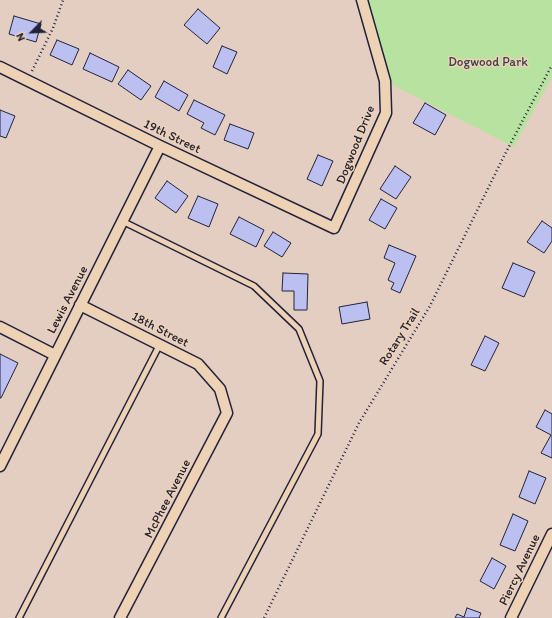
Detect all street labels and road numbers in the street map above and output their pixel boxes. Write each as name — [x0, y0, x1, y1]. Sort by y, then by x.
street label: Dogwood Drive — [333, 103, 379, 187]
street label: 19th Street — [141, 116, 203, 158]
street label: Lewis Avenue — [44, 263, 92, 337]
street label: Rotary Trail — [376, 305, 424, 369]
street label: 18th Street — [129, 309, 191, 351]
street label: McPhee Avenue — [141, 457, 195, 541]
street label: Piercy Avenue — [496, 532, 544, 608]

